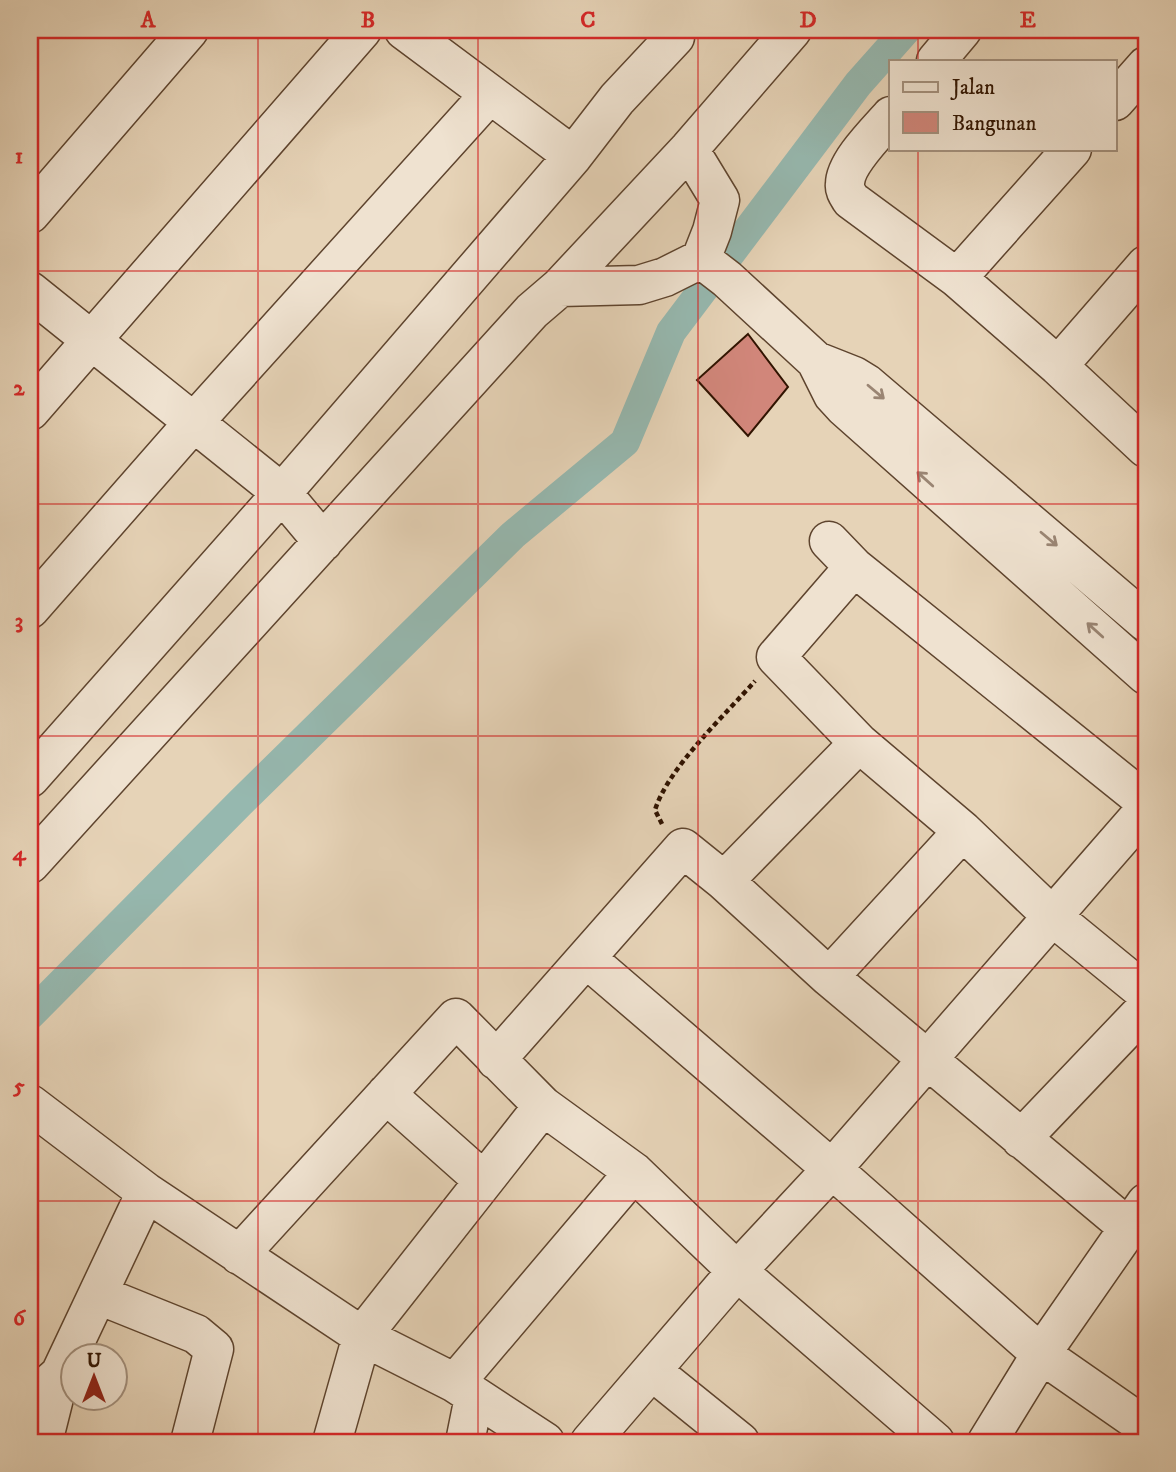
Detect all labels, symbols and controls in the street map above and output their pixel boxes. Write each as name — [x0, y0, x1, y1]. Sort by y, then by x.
text: A — [140, 6, 157, 35]
text: B — [361, 6, 375, 35]
text: C — [580, 6, 596, 35]
text: D — [799, 6, 817, 35]
text: E — [1020, 6, 1036, 35]
legend — [889, 60, 1116, 150]
text: Jalan — [950, 75, 995, 101]
text: Bangunan — [952, 111, 1036, 137]
text: 1 — [15, 142, 23, 171]
text: 2 — [13, 374, 25, 403]
one-way arrow — [867, 383, 885, 399]
one-way arrow — [916, 471, 934, 487]
one-way arrow — [1040, 531, 1058, 547]
text: 3 — [15, 607, 23, 636]
one-way arrow — [1087, 622, 1104, 639]
text: 4 — [12, 839, 27, 868]
text: 5 — [12, 1072, 25, 1101]
text: 6 — [13, 1304, 27, 1333]
north arrow — [60, 1342, 130, 1412]
text: U — [87, 1350, 102, 1373]

